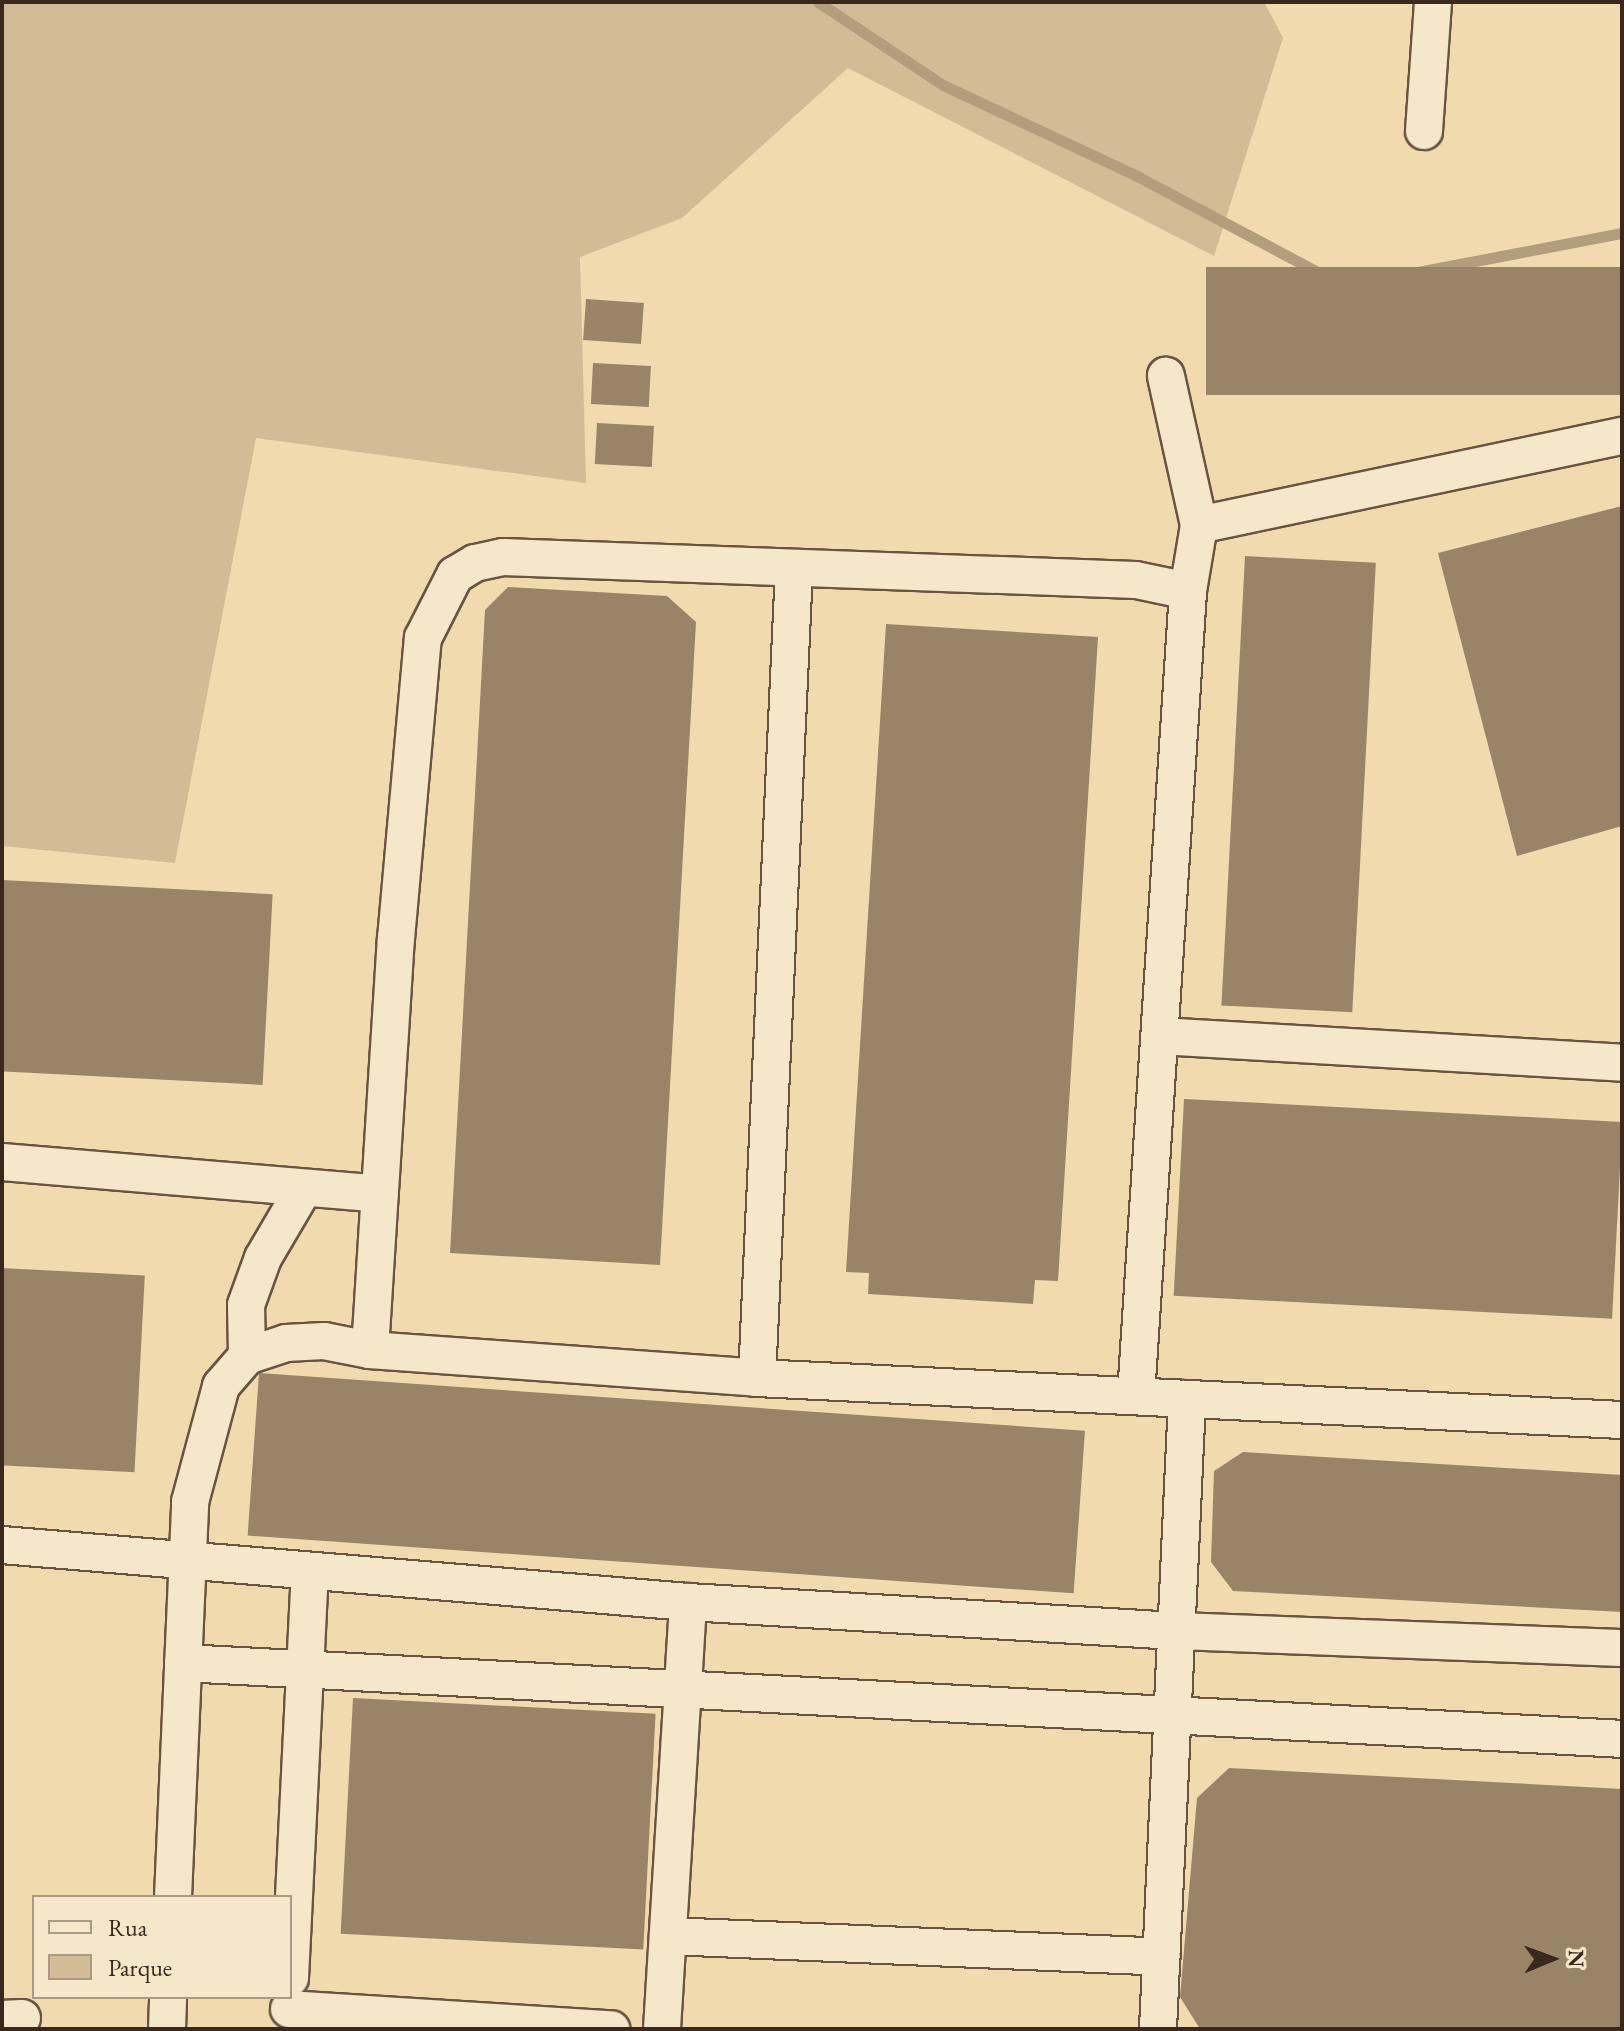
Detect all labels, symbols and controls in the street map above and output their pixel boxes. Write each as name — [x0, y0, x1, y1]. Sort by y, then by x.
legend — [32, 1895, 292, 1999]
text: Rua — [108, 1912, 147, 1943]
north arrow — [1512, 1919, 1592, 1999]
text: N — [1562, 1949, 1591, 1968]
text: Parque — [108, 1952, 172, 1983]

